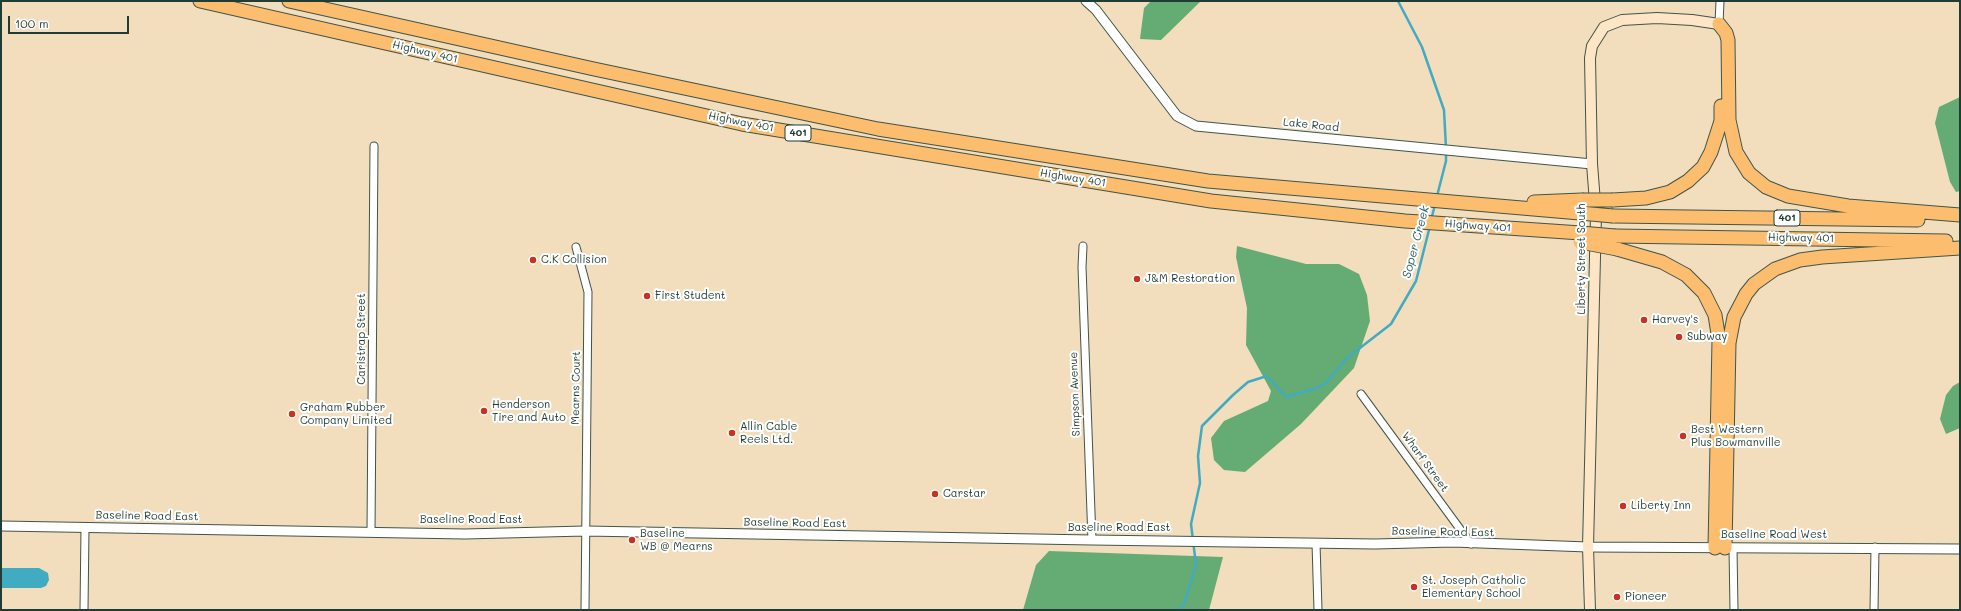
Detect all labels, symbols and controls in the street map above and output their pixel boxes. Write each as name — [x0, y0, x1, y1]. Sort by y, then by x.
scale bar — [10, 8, 131, 34]
text: 100 m — [15, 15, 49, 31]
street label: Highway 401 — [391, 38, 459, 66]
street label: Highway 401 — [707, 109, 775, 135]
street label: Lake Road — [1282, 115, 1340, 135]
road number: 401 — [785, 125, 811, 141]
street label: Highway 401 — [1039, 166, 1107, 190]
water label: Soper Creek — [1399, 204, 1433, 280]
street label: Liberty Street South — [1575, 204, 1589, 314]
road number: 401 — [1774, 210, 1800, 226]
street label: Highway 401 — [1444, 217, 1512, 235]
street label: Highway 401 — [1768, 231, 1834, 245]
place label: C.K Collision — [541, 253, 607, 267]
marker: C.K Collision — [528, 255, 538, 265]
place label: J&M Restoration — [1145, 272, 1235, 286]
marker: J&M Restoration — [1132, 274, 1142, 284]
place label: First Student — [655, 289, 726, 303]
marker: First Student — [642, 291, 652, 301]
street label: Caristrap Street — [355, 293, 369, 385]
place label: Harvey's — [1652, 313, 1698, 327]
marker: Harvey's — [1639, 315, 1649, 325]
place label: Subway — [1687, 330, 1727, 344]
marker: Subway — [1674, 332, 1684, 342]
street label: Mearns Court — [569, 351, 583, 425]
street label: Simpson Avenue — [1067, 351, 1083, 437]
place label: Henderson Tire and Auto — [492, 398, 566, 424]
place label: Graham Rubber Company Limited — [300, 401, 392, 427]
marker: Henderson Tire and Auto — [479, 406, 489, 416]
marker: Graham Rubber Company Limited — [287, 409, 297, 419]
place label: Allin Cable Reels Ltd. — [740, 420, 797, 446]
place label: Best Western Plus Bowmanville — [1691, 423, 1780, 449]
marker: Allin Cable Reels Ltd. — [727, 428, 737, 438]
street label: Wharf Street — [1399, 429, 1451, 495]
marker: Best Western Plus Bowmanville — [1678, 431, 1688, 441]
place label: Carstar — [943, 487, 986, 501]
marker: Carstar — [930, 489, 940, 499]
place label: Liberty Inn — [1631, 499, 1691, 513]
marker: Liberty Inn — [1618, 501, 1628, 511]
street label: Baseline Road East — [96, 509, 198, 523]
street label: Baseline Road East — [420, 513, 522, 527]
street label: Baseline Road East — [744, 516, 846, 530]
street label: Baseline Road East — [1068, 521, 1170, 535]
street label: Baseline Road East — [1392, 525, 1494, 539]
place label: Baseline WB @ Mearns — [640, 527, 713, 553]
street label: Baseline Road West — [1721, 528, 1827, 542]
marker: Baseline WB @ Mearns — [627, 535, 637, 545]
place label: St. Joseph Catholic Elementary School — [1422, 574, 1526, 600]
marker: St. Joseph Catholic Elementary School — [1409, 582, 1419, 592]
place label: Pioneer — [1625, 590, 1667, 604]
marker: Pioneer — [1612, 592, 1622, 602]

